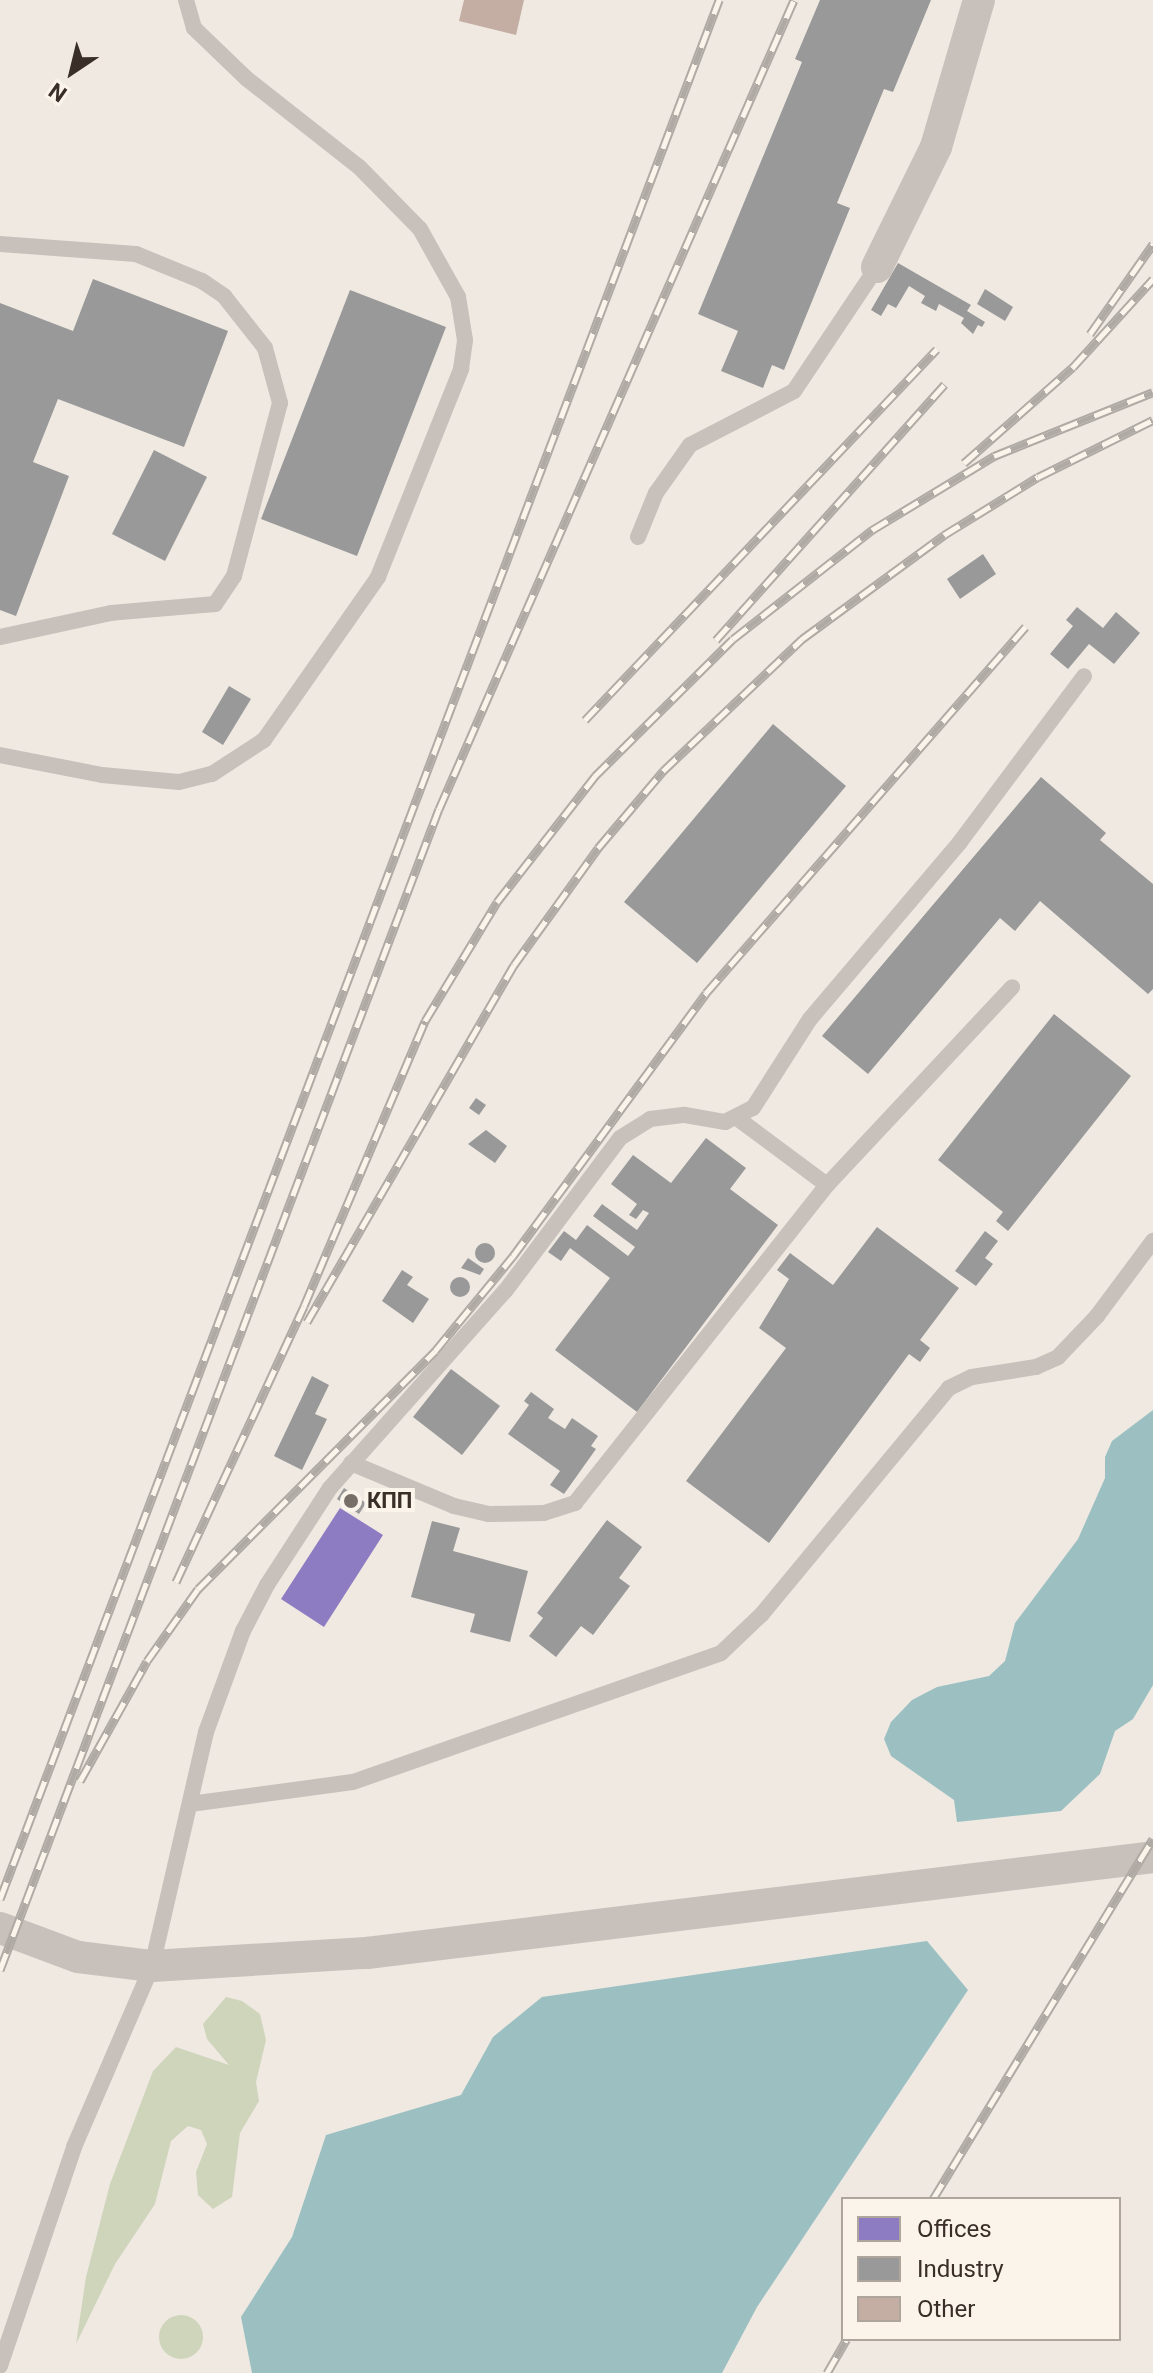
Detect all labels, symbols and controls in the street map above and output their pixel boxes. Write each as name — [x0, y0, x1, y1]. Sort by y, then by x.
north arrow — [32, 32, 112, 112]
text: N — [44, 77, 71, 107]
place label: КПП — [367, 1488, 412, 1514]
marker: КПП — [342, 1492, 360, 1510]
legend — [841, 2197, 1121, 2341]
text: Offices — [917, 2215, 992, 2243]
text: Industry — [917, 2255, 1003, 2283]
text: Other — [917, 2295, 975, 2323]

